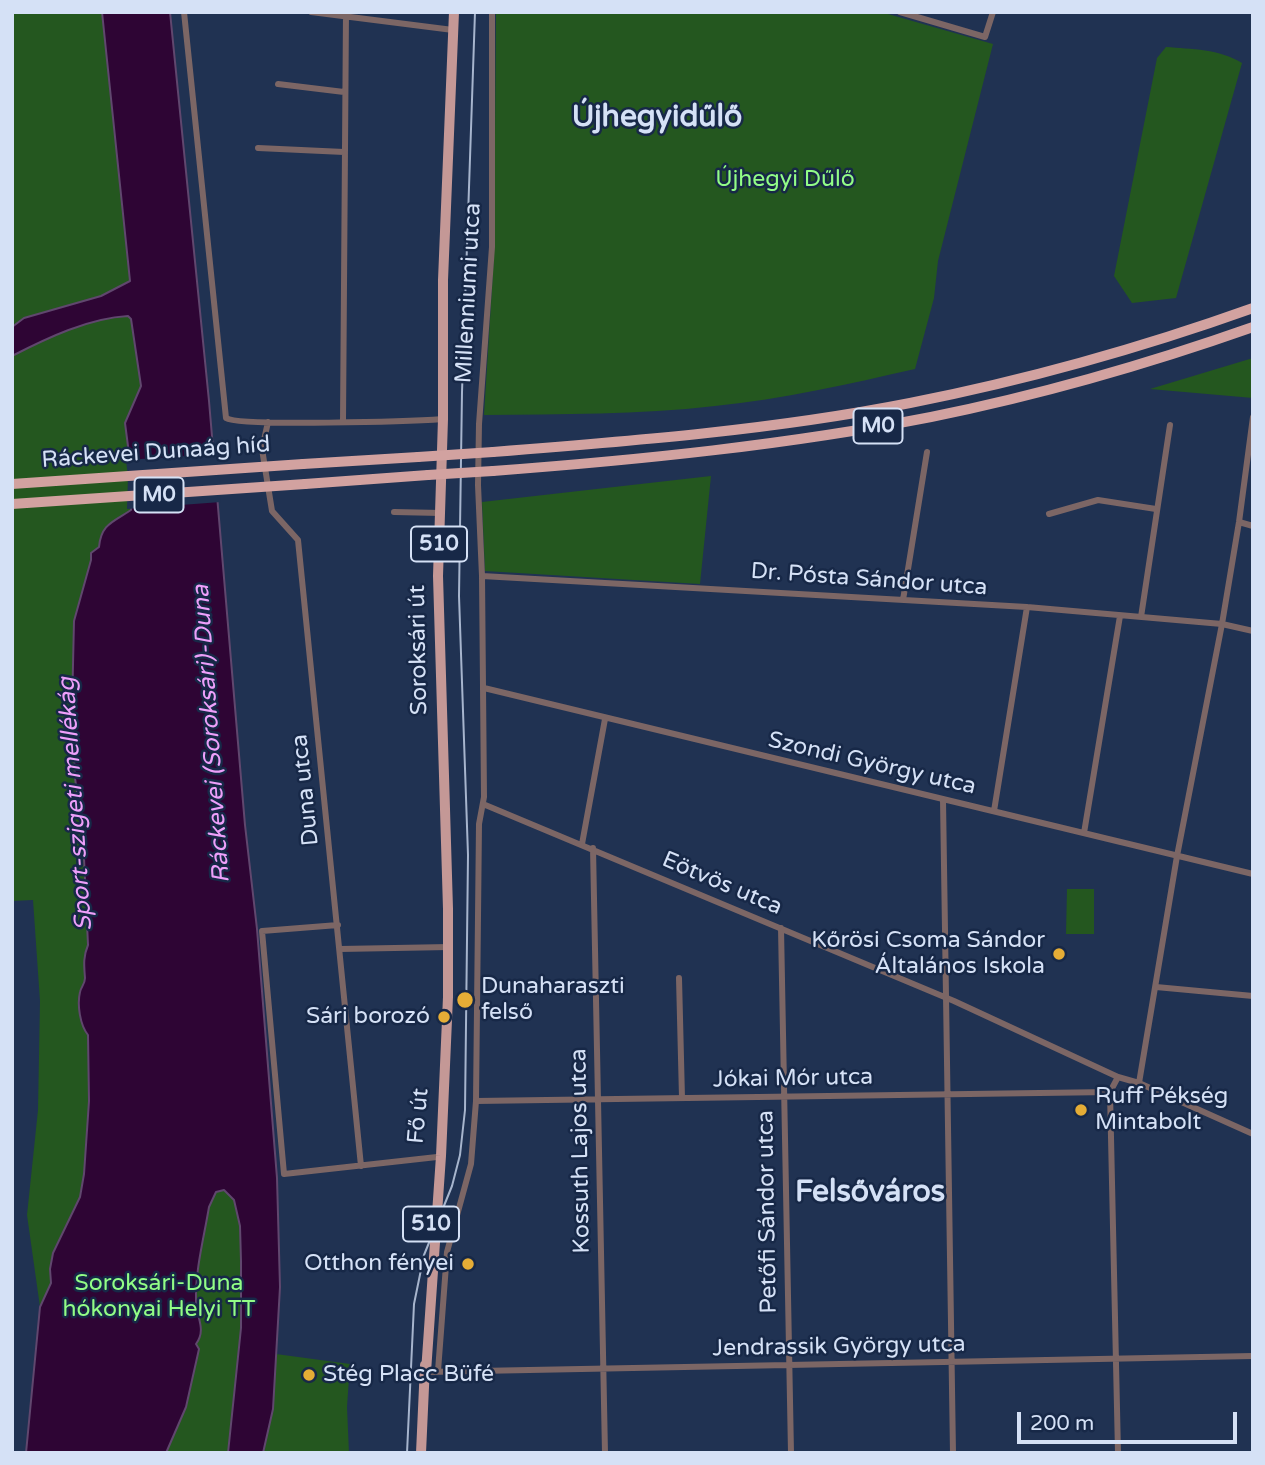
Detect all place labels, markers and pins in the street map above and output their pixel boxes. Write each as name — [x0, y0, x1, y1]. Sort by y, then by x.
place label: Kőrösi Csoma Sándor Általános Iskola — [811, 927, 1045, 981]
marker: Kőrösi Csoma Sándor Általános Iskola — [1051, 946, 1067, 962]
place label: Dunaharaszti felső — [481, 973, 625, 1027]
marker: Dunaharaszti felső — [455, 990, 475, 1010]
place label: Sári borozó — [306, 1003, 430, 1031]
marker: Sári borozó — [436, 1009, 452, 1025]
place label: Ruff Pékség Mintabolt — [1095, 1083, 1228, 1137]
marker: Ruff Pékség Mintabolt — [1073, 1102, 1089, 1118]
place label: Otthon fényei — [304, 1250, 454, 1278]
marker: Otthon fényei — [460, 1256, 476, 1272]
place label: Stég Placc Büfé — [323, 1361, 494, 1389]
marker: Stég Placc Büfé — [301, 1367, 317, 1383]

